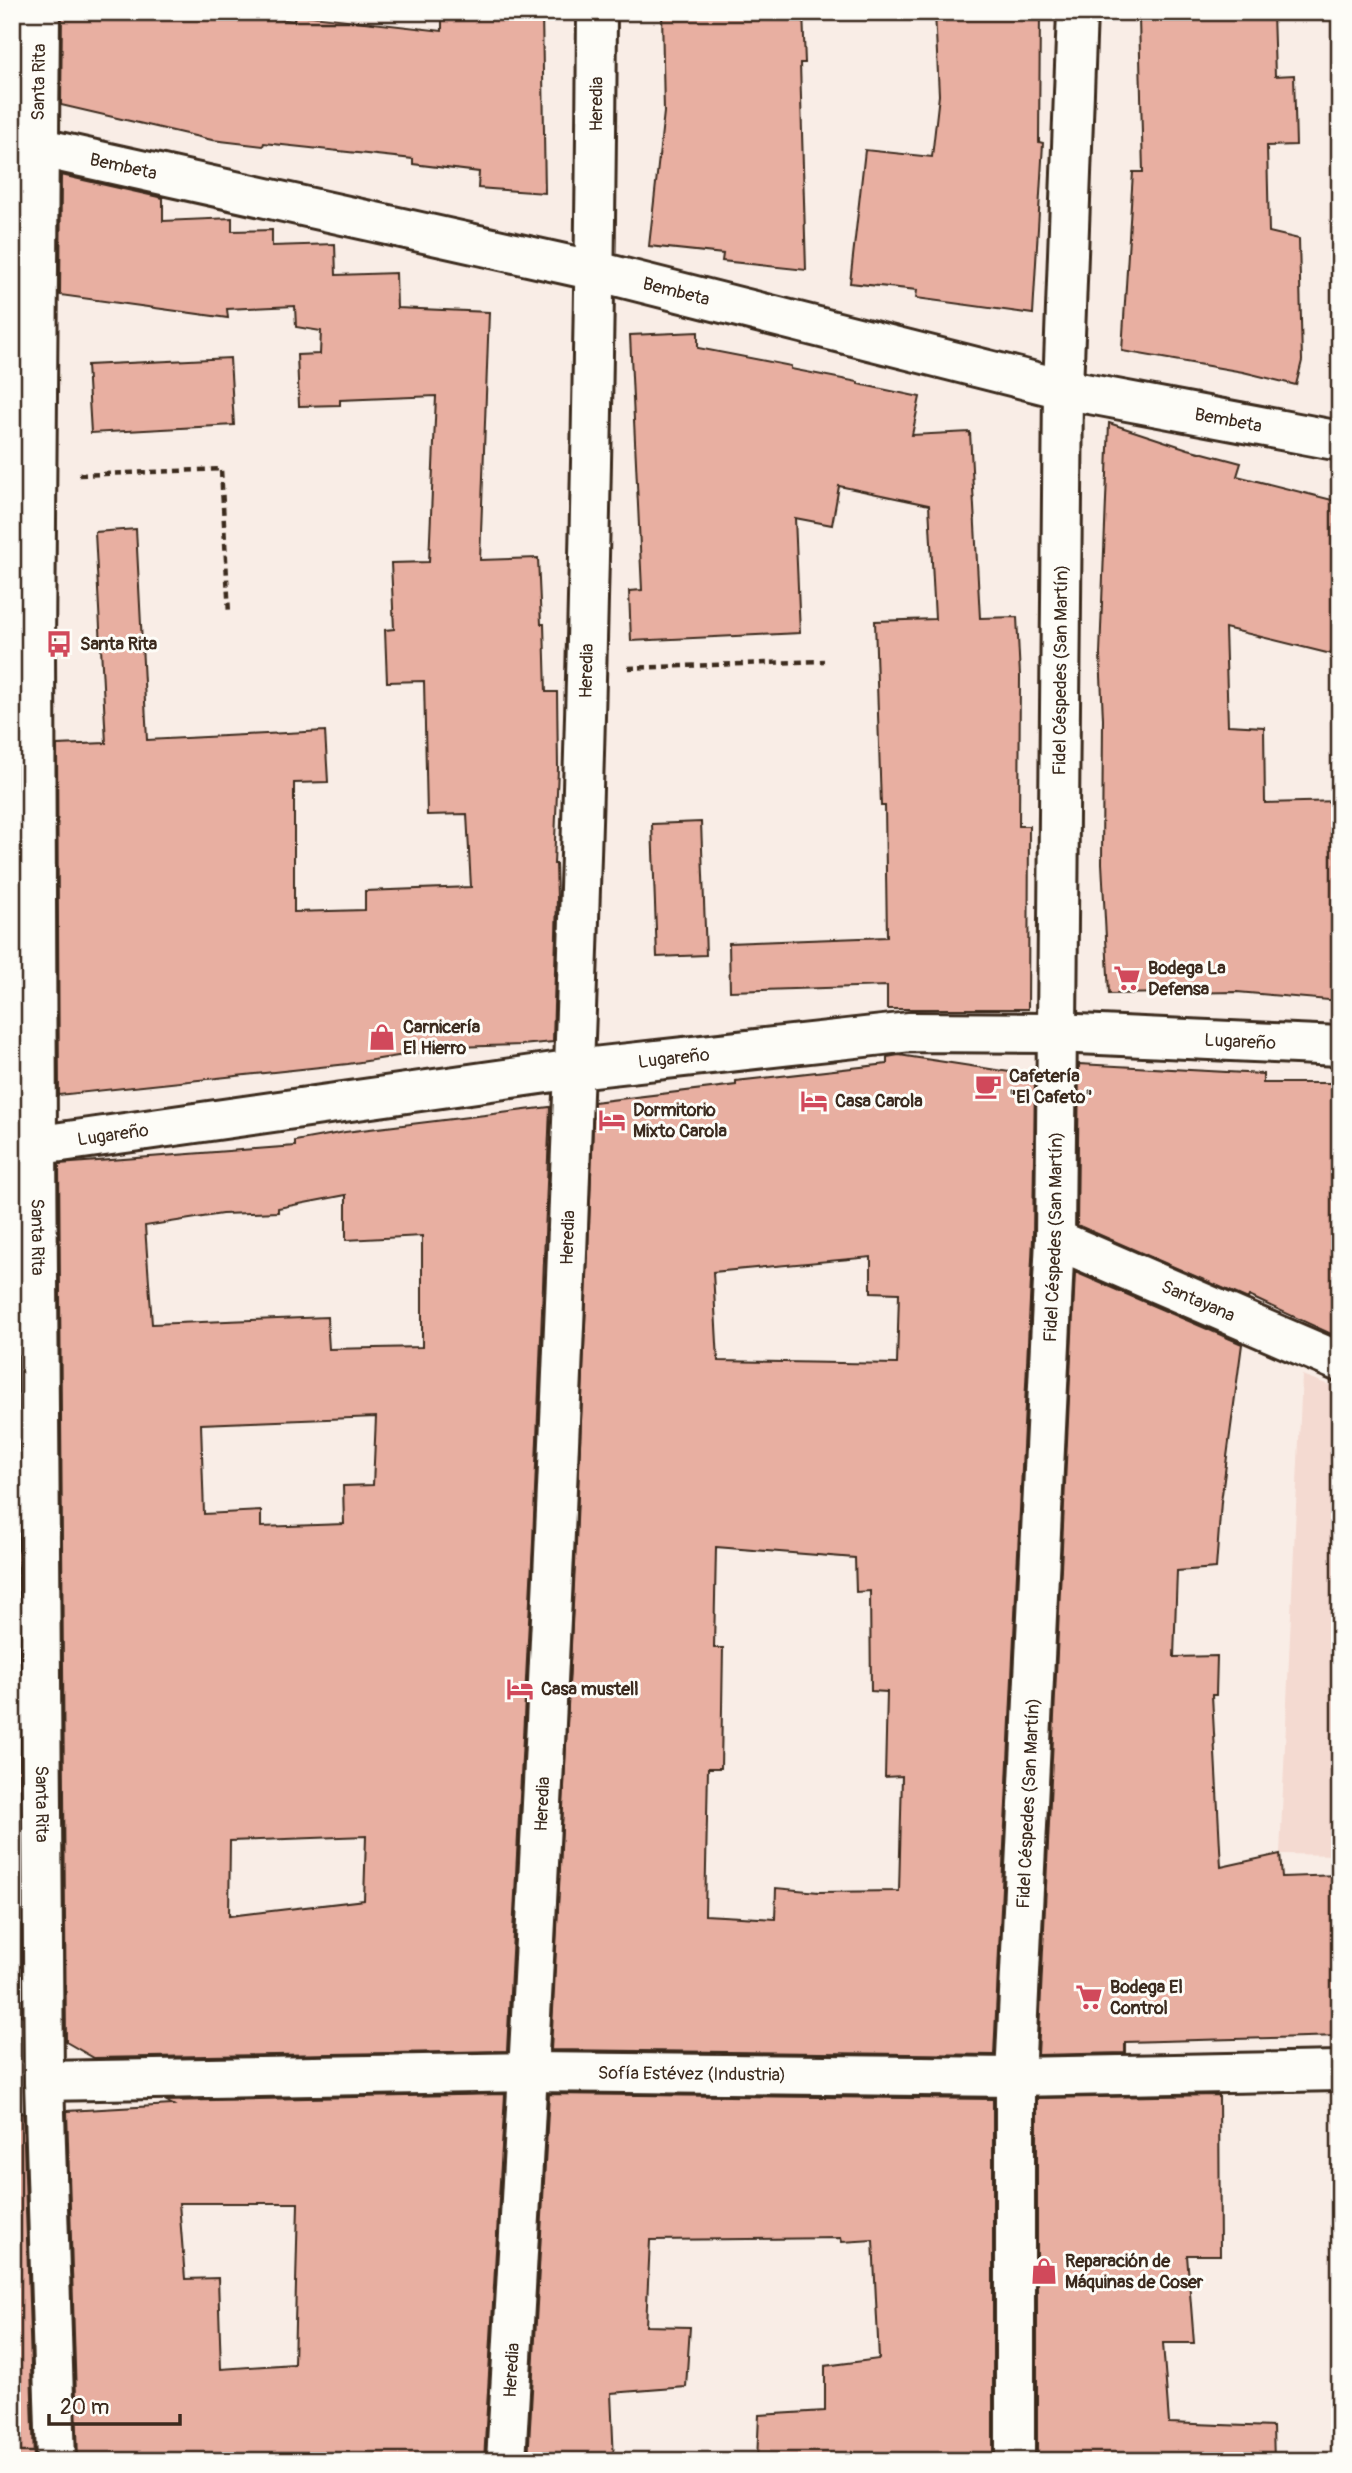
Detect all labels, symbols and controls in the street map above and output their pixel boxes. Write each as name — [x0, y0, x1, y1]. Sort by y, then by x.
street label: Santa Rita — [27, 43, 51, 121]
street label: Heredia — [585, 76, 608, 132]
street label: Bembeta — [88, 148, 159, 185]
street label: Bembeta — [640, 272, 712, 311]
street label: Bembeta — [1193, 402, 1264, 438]
street label: Fidel Céspedes (San Martín) — [1048, 564, 1073, 776]
bus stop icon: Santa Rita — [44, 629, 74, 659]
place label: Santa Rita — [80, 633, 158, 656]
street label: Heredia — [574, 643, 598, 699]
place label: Bodega La Defensa — [1148, 957, 1226, 1001]
supermarket icon: Bodega La Defensa — [1112, 963, 1142, 993]
place label: Carnicería El Hierro — [403, 1016, 481, 1060]
shop icon: Carnicería El Hierro — [367, 1022, 397, 1052]
street label: Lugareño — [1204, 1028, 1277, 1055]
street label: Lugareño — [637, 1043, 711, 1073]
place label: Cafetería "El Cafeto" — [1009, 1065, 1093, 1109]
cafe icon: Cafetería "El Cafeto" — [973, 1071, 1003, 1101]
hotel icon: Casa Carola — [799, 1086, 829, 1116]
place label: Casa Carola — [835, 1090, 923, 1113]
place label: Dormitorio Mixto Carola — [633, 1099, 727, 1143]
hotel icon: Dormitorio Mixto Carola — [597, 1105, 627, 1135]
street label: Lugareño — [76, 1118, 150, 1151]
street label: Fidel Céspedes (San Martín) — [1039, 1131, 1068, 1343]
street label: Santa Rita — [26, 1198, 49, 1276]
street label: Heredia — [555, 1210, 580, 1265]
street label: Santayana — [1158, 1275, 1239, 1327]
hotel icon: Casa mustell — [505, 1674, 535, 1704]
place label: Casa mustell — [541, 1678, 639, 1701]
street label: Fidel Céspedes (San Martín) — [1012, 1697, 1045, 1909]
street label: Santa Rita — [30, 1765, 54, 1843]
street label: Heredia — [529, 1776, 555, 1832]
place label: Bodega El Control — [1110, 1976, 1183, 2020]
supermarket icon: Bodega El Control — [1074, 1982, 1104, 2012]
street label: Sofía Estévez (Industria) — [598, 2061, 786, 2086]
place label: Reparación de Máquinas de Coser — [1065, 2250, 1204, 2294]
shop icon: Reparación de Máquinas de Coser — [1029, 2256, 1059, 2286]
street label: Heredia — [498, 2342, 524, 2398]
scale bar — [49, 2382, 180, 2426]
text: 20 m — [60, 2394, 109, 2421]

